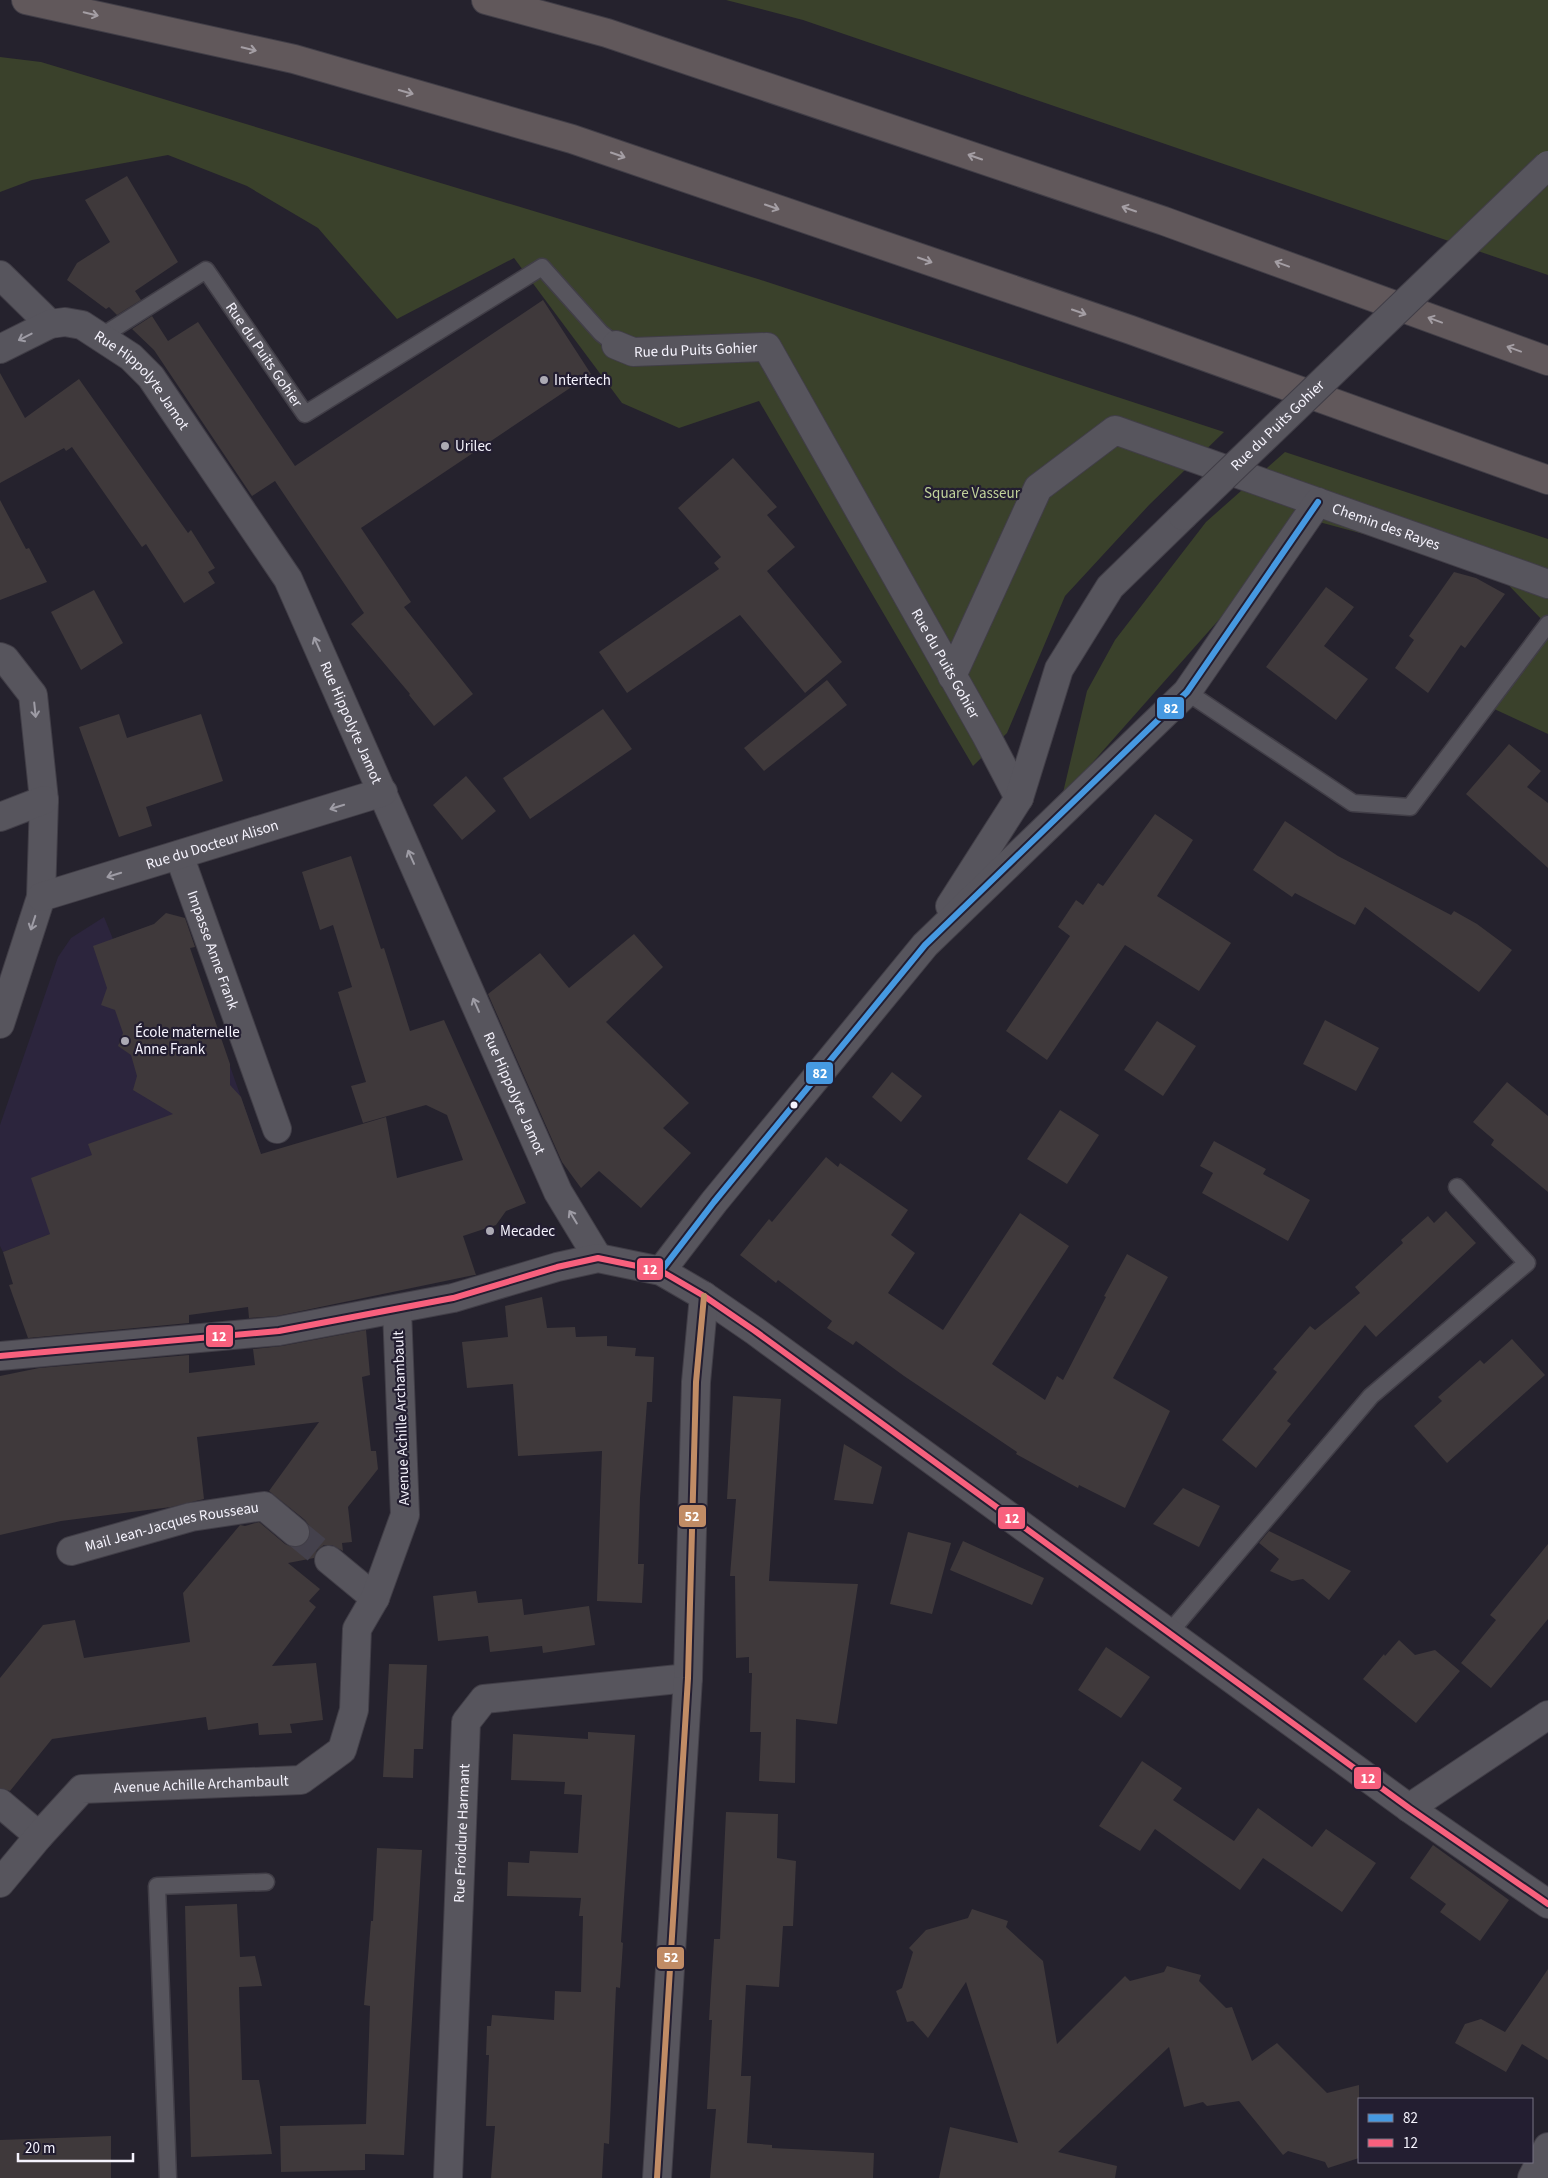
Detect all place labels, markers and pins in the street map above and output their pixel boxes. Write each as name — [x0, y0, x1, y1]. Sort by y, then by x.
place label: Intertech — [554, 370, 611, 391]
marker: Intertech — [538, 374, 550, 386]
place label: Urilec — [455, 436, 492, 457]
marker: Urilec — [439, 440, 451, 452]
place label: École maternelle Anne Frank — [135, 1022, 240, 1060]
marker: École maternelle Anne Frank — [119, 1035, 131, 1047]
unlabelled marker — [789, 1100, 799, 1110]
place label: Mecadec — [500, 1221, 555, 1242]
marker: Mecadec — [484, 1225, 496, 1237]

